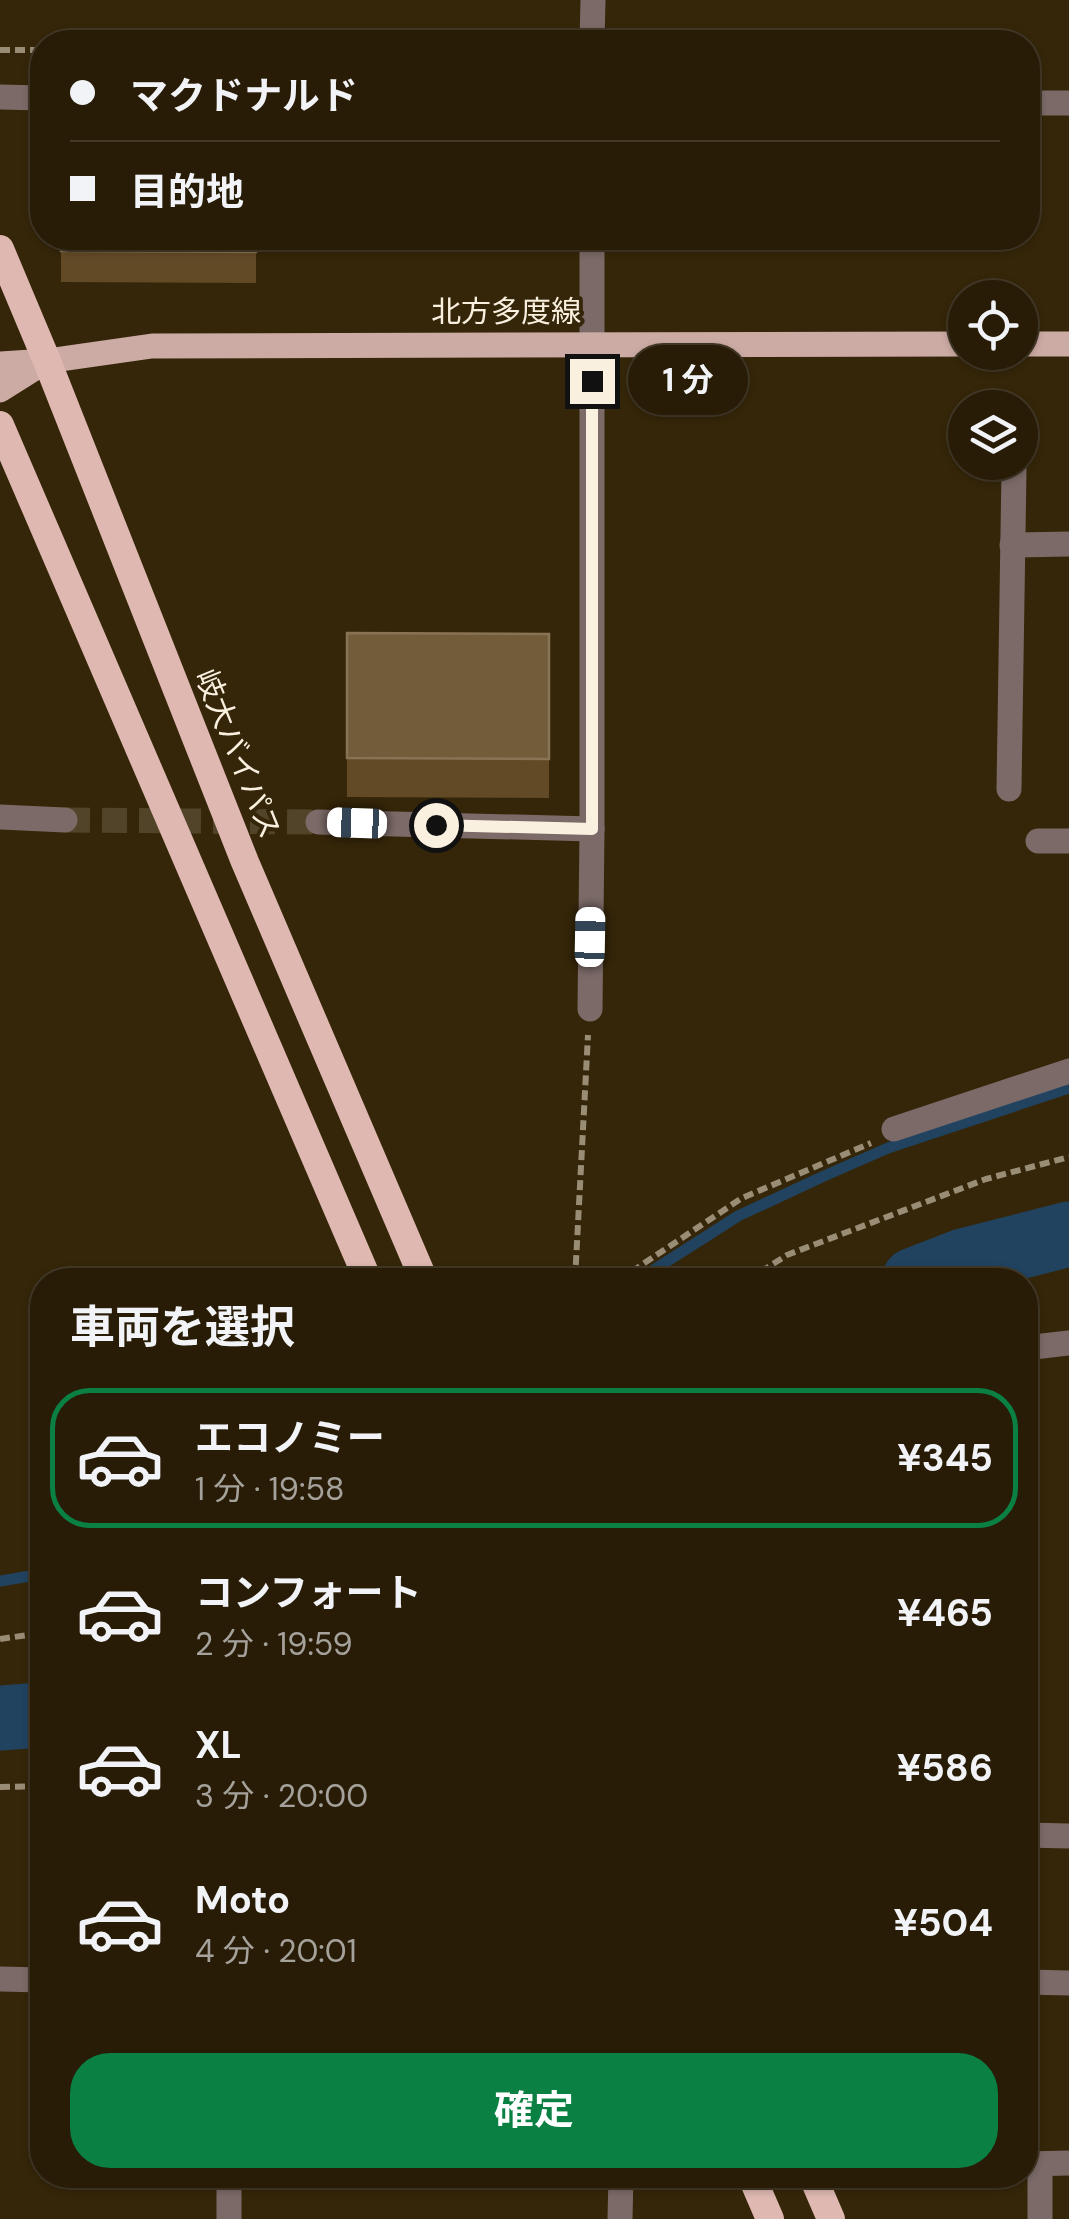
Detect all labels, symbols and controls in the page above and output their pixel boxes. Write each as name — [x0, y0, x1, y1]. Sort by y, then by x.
text: マクドナルド — [130, 71, 358, 121]
text: 目的地 — [130, 167, 244, 217]
map controls — [948, 280, 1038, 480]
button: locate — [948, 280, 1038, 370]
street label: 北方多度線 — [431, 292, 581, 331]
callout: 1 分 — [627, 346, 747, 416]
route end — [570, 359, 615, 404]
text: 1 分 — [662, 359, 714, 401]
button: layers — [948, 390, 1038, 480]
street label: 岐大バイパス — [187, 663, 290, 844]
route start — [414, 803, 459, 848]
car — [326, 807, 388, 839]
car — [574, 907, 606, 967]
text: 車両を選択 — [70, 1298, 295, 1357]
icon: car — [75, 1413, 165, 1503]
text: エコノミー — [195, 1413, 385, 1463]
text: ¥345 — [897, 1433, 993, 1483]
text: 1 分 · 19:58 — [195, 1468, 344, 1510]
icon: car — [75, 1568, 165, 1658]
text: コンフォート — [195, 1568, 422, 1618]
text: ¥465 — [897, 1588, 993, 1638]
text: 2 分 · 19:59 — [195, 1623, 353, 1665]
text: XL — [195, 1720, 242, 1770]
icon: car — [75, 1723, 165, 1813]
text: ¥586 — [897, 1743, 993, 1793]
text: 3 分 · 20:00 — [195, 1775, 368, 1817]
text: Moto — [195, 1875, 290, 1925]
icon: car — [75, 1878, 165, 1968]
text: ¥504 — [893, 1898, 993, 1948]
text: 4 分 · 20:01 — [195, 1930, 357, 1972]
button: 確定 — [70, 2053, 998, 2168]

